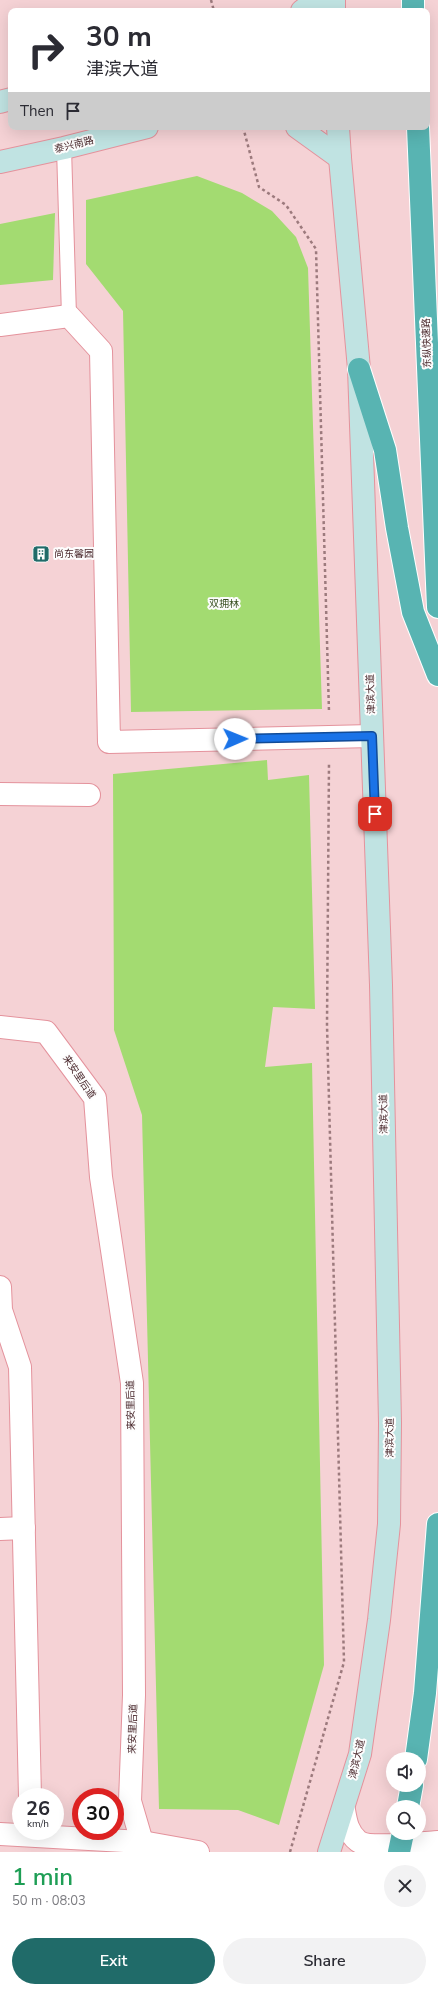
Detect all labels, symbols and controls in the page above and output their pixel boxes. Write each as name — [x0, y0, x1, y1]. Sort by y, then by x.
text: 30 m — [86, 18, 152, 56]
icon: right — [20, 24, 72, 76]
text: 津滨大道 — [86, 57, 158, 81]
icon: arrive — [62, 100, 84, 122]
text: Then — [20, 101, 54, 121]
street label: 泰兴南路 — [53, 133, 95, 157]
street label: 东纵快速路 — [419, 318, 435, 368]
building icon: 尚东馨园 — [31, 544, 51, 564]
place label: 尚东馨园 — [54, 547, 94, 561]
park label: 双拥林 — [209, 597, 239, 611]
street label: 津滨大道 — [363, 674, 379, 714]
position arrow — [214, 718, 256, 760]
pin — [358, 797, 392, 831]
icon: arrive — [364, 803, 386, 825]
street label: 来安里后道 — [59, 1052, 99, 1102]
street label: 津滨大道 — [377, 1094, 391, 1134]
street label: 来安里后道 — [124, 1380, 138, 1430]
street label: 津滨大道 — [383, 1418, 397, 1458]
street label: 来安里后道 — [125, 1704, 141, 1754]
street label: 津滨大道 — [346, 1738, 368, 1780]
map controls — [386, 1752, 426, 1840]
button: sound — [386, 1752, 426, 1792]
speed limit sign: 30 — [72, 1788, 124, 1840]
text: 26 — [26, 1795, 50, 1822]
button: search — [386, 1800, 426, 1840]
text: km/h — [27, 1817, 49, 1831]
text: 1 min — [12, 1861, 73, 1893]
button: close — [384, 1865, 426, 1907]
text: 50 m · 08:03 — [12, 1892, 86, 1910]
button: Exit — [12, 1938, 215, 1984]
button: Share — [223, 1938, 426, 1984]

